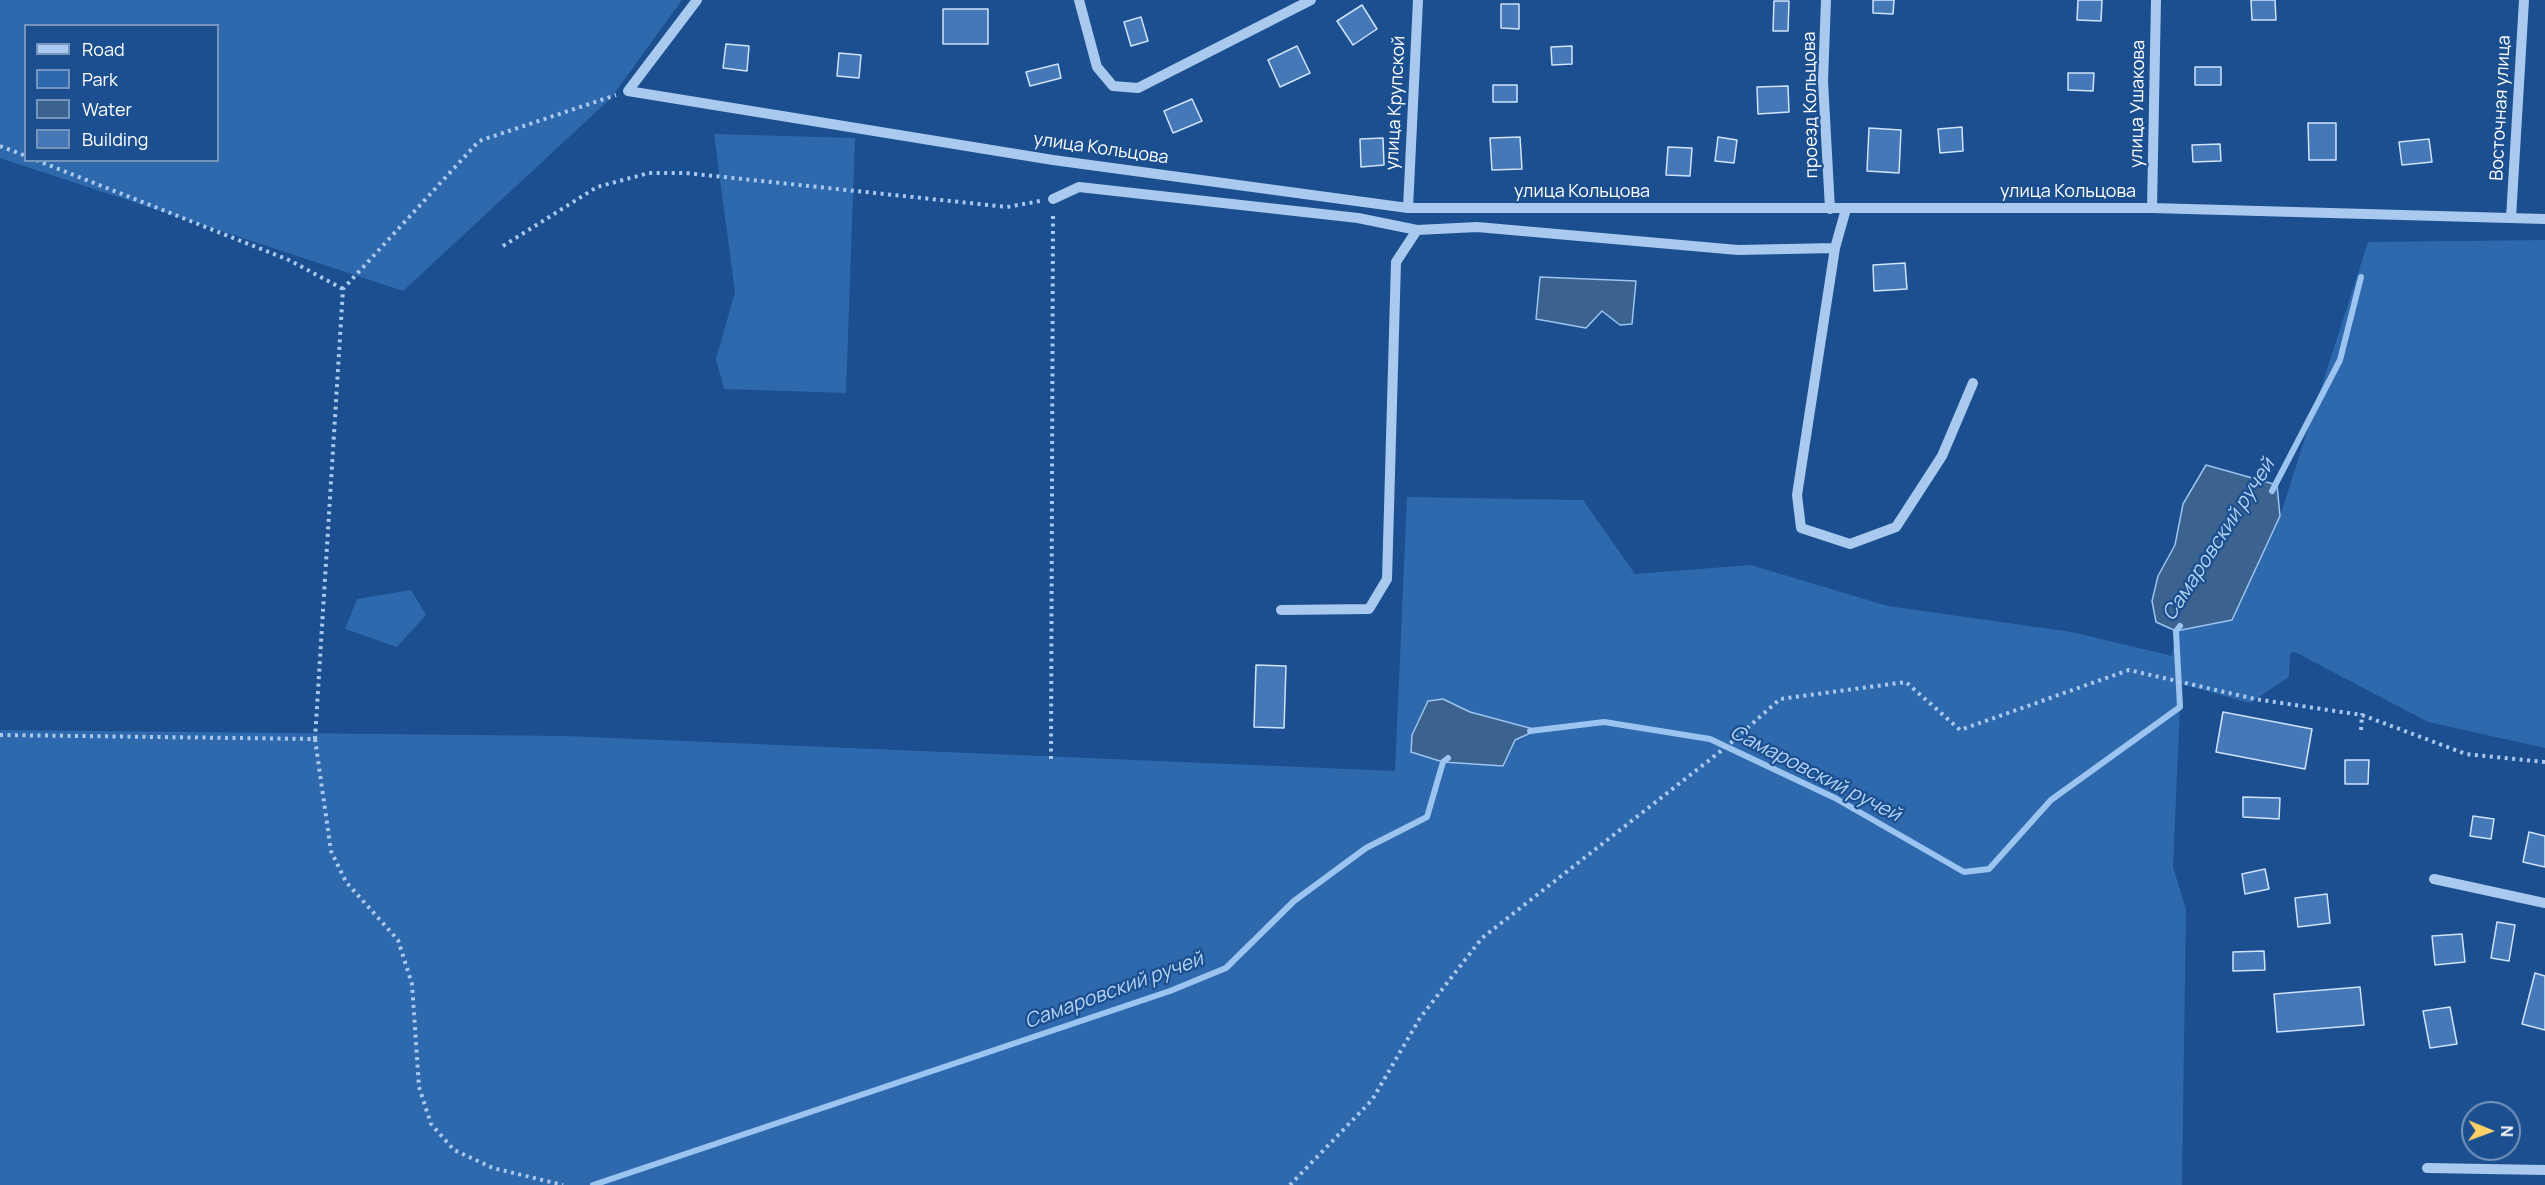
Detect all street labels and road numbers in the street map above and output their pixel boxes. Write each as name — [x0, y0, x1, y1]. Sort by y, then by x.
street label: проезд Кольцова — [1799, 31, 1823, 179]
street label: улица Крупской — [1382, 35, 1410, 171]
street label: Восточная улица — [2486, 35, 2516, 181]
street label: улица Ушакова — [2126, 40, 2150, 168]
street label: улица Кольцова — [1032, 129, 1170, 169]
street label: улица Кольцова — [1514, 181, 1650, 203]
street label: улица Кольцова — [2000, 181, 2136, 203]

